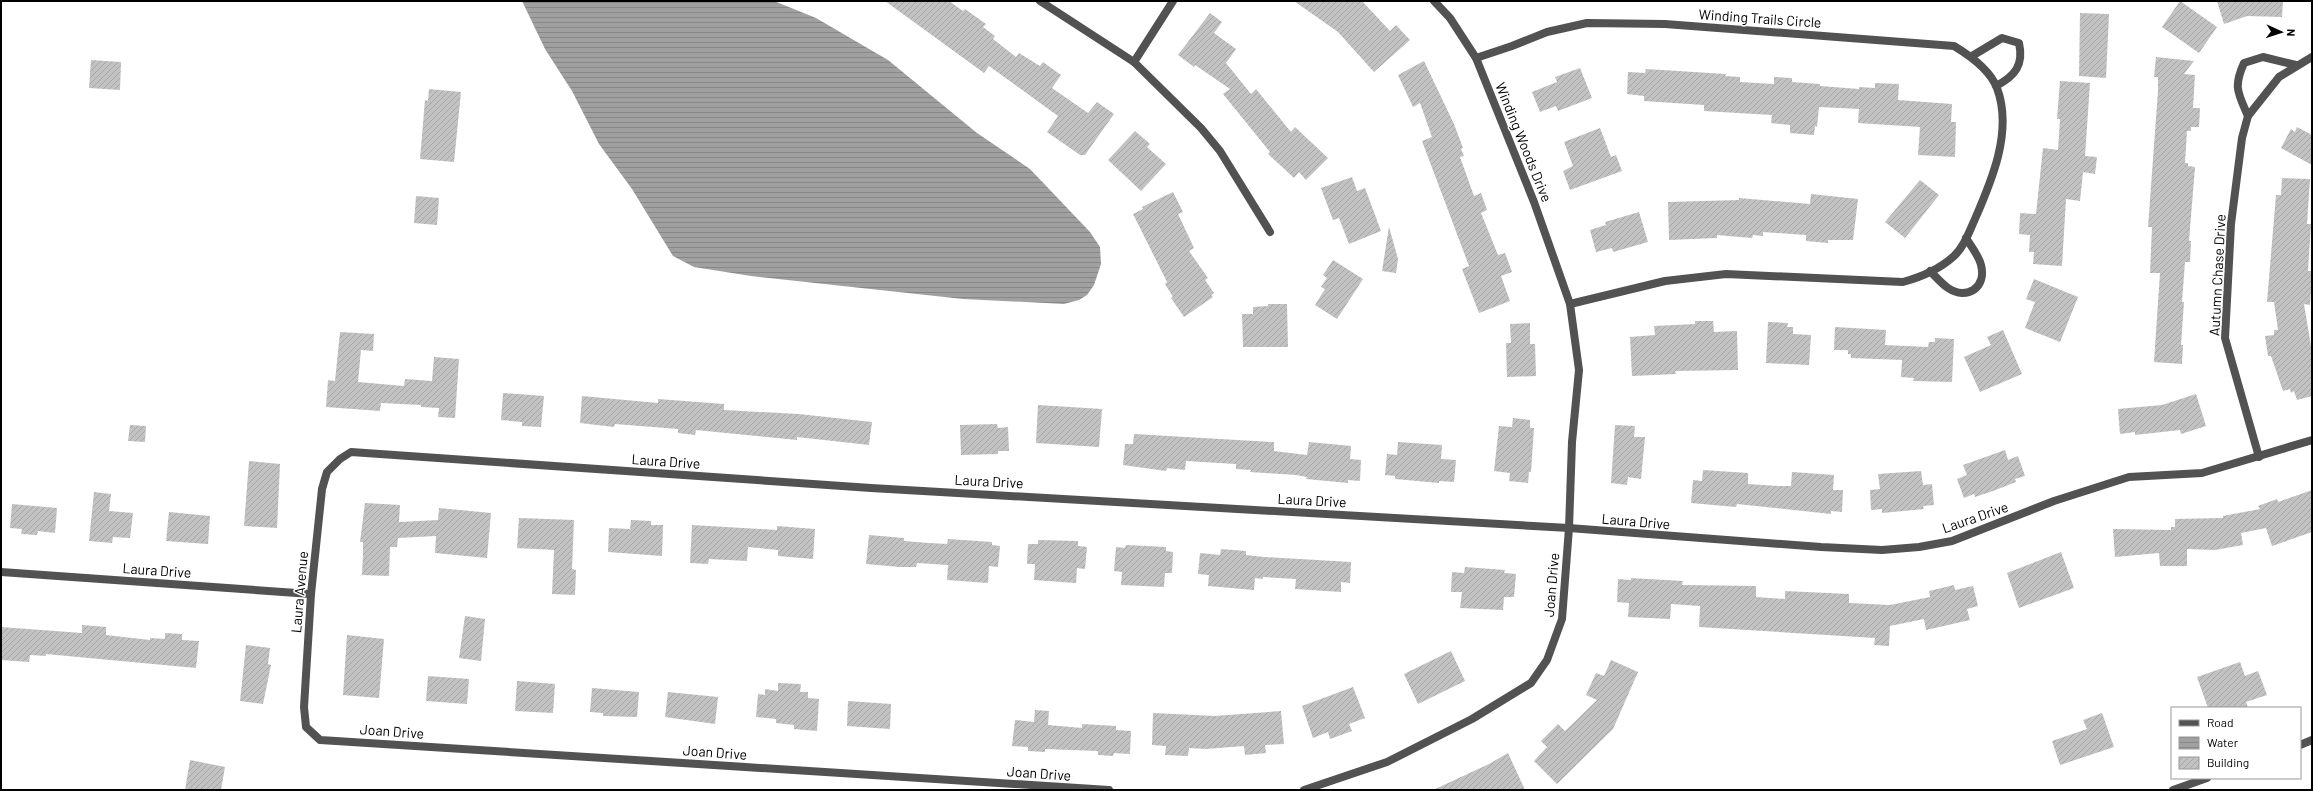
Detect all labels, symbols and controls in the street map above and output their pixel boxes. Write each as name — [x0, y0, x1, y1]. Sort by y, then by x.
street label: Winding Trails Circle — [1698, 5, 1822, 31]
north arrow — [2261, 12, 2301, 52]
text: N — [2285, 29, 2298, 37]
street label: Winding Woods Drive — [1492, 80, 1556, 204]
street label: Autumn Chase Drive — [2205, 214, 2229, 336]
street label: Laura Drive — [631, 450, 701, 472]
street label: Laura Drive — [954, 471, 1024, 491]
street label: Laura Drive — [1277, 490, 1347, 510]
street label: Laura Drive — [1940, 498, 2010, 536]
street label: Laura Drive — [1601, 510, 1671, 532]
street label: Laura Avenue — [287, 550, 311, 634]
street label: Joan Drive — [1540, 552, 1562, 618]
street label: Laura Drive — [122, 559, 192, 581]
legend — [2171, 707, 2301, 779]
text: Road — [2207, 715, 2234, 729]
street label: Joan Drive — [359, 720, 425, 742]
text: Water — [2207, 735, 2239, 749]
street label: Joan Drive — [682, 741, 748, 763]
text: Building — [2207, 755, 2249, 769]
street label: Joan Drive — [1006, 762, 1072, 784]

